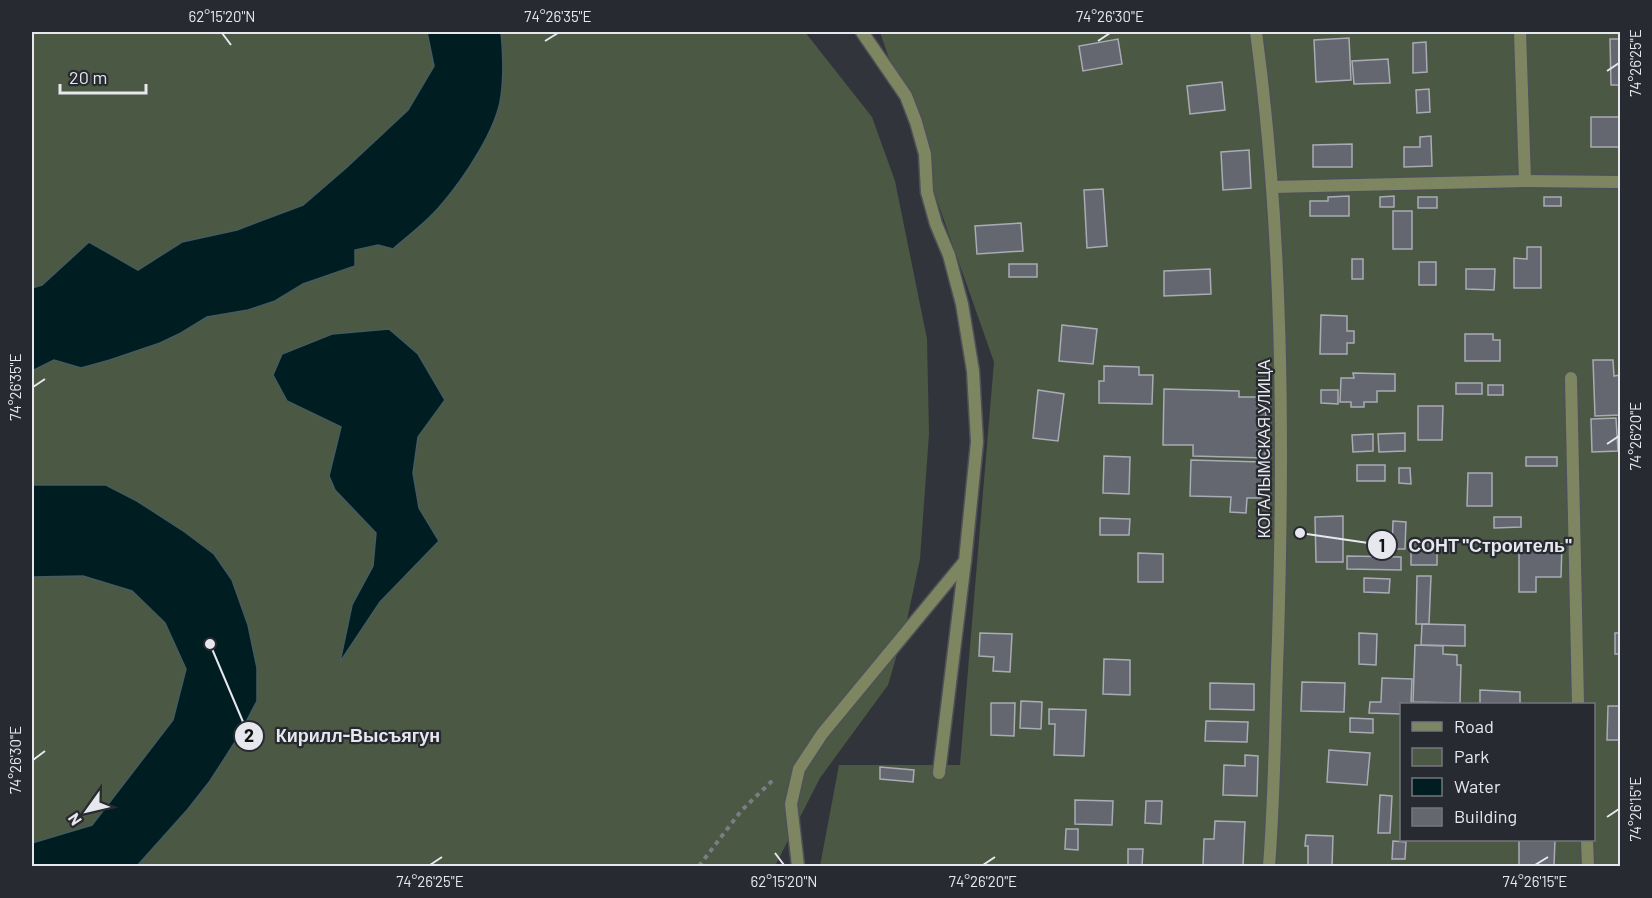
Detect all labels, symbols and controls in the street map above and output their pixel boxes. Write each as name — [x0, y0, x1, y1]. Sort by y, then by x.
text: 62°15'20"N — [188, 7, 256, 25]
text: 74°26'35"E — [524, 7, 592, 25]
text: 74°26'30"E — [1076, 7, 1144, 25]
text: 74°26'25"E — [1626, 29, 1644, 97]
scale bar — [60, 57, 146, 95]
text: 20 m — [69, 66, 107, 88]
text: 74°26'35"E — [6, 353, 24, 421]
street label: КОГАЛЫМСКАЯ УЛИЦА — [1254, 359, 1273, 538]
text: 74°26'20"E — [1626, 402, 1644, 470]
callout: СОНТ "Строитель" — [1367, 527, 1584, 563]
text: 1 — [1379, 534, 1385, 556]
text: СОНТ "Строитель" — [1408, 534, 1572, 556]
legend — [1400, 703, 1595, 841]
text: Road — [1454, 715, 1494, 737]
callout: Кирилл-Высъягун — [234, 718, 452, 754]
text: 2 — [244, 724, 254, 746]
text: Кирилл-Высъягун — [276, 724, 440, 746]
text: 74°26'30"E — [6, 726, 24, 794]
text: Park — [1454, 745, 1489, 767]
text: Water — [1454, 775, 1501, 797]
text: 74°26'15"E — [1626, 777, 1644, 841]
north arrow — [57, 781, 117, 841]
text: Building — [1454, 805, 1517, 827]
text: N — [63, 810, 85, 829]
text: 74°26'25"E — [396, 872, 464, 890]
text: 62°15'20"N — [750, 872, 818, 890]
text: 74°26'20"E — [949, 872, 1017, 890]
text: 74°26'15"E — [1503, 872, 1567, 890]

